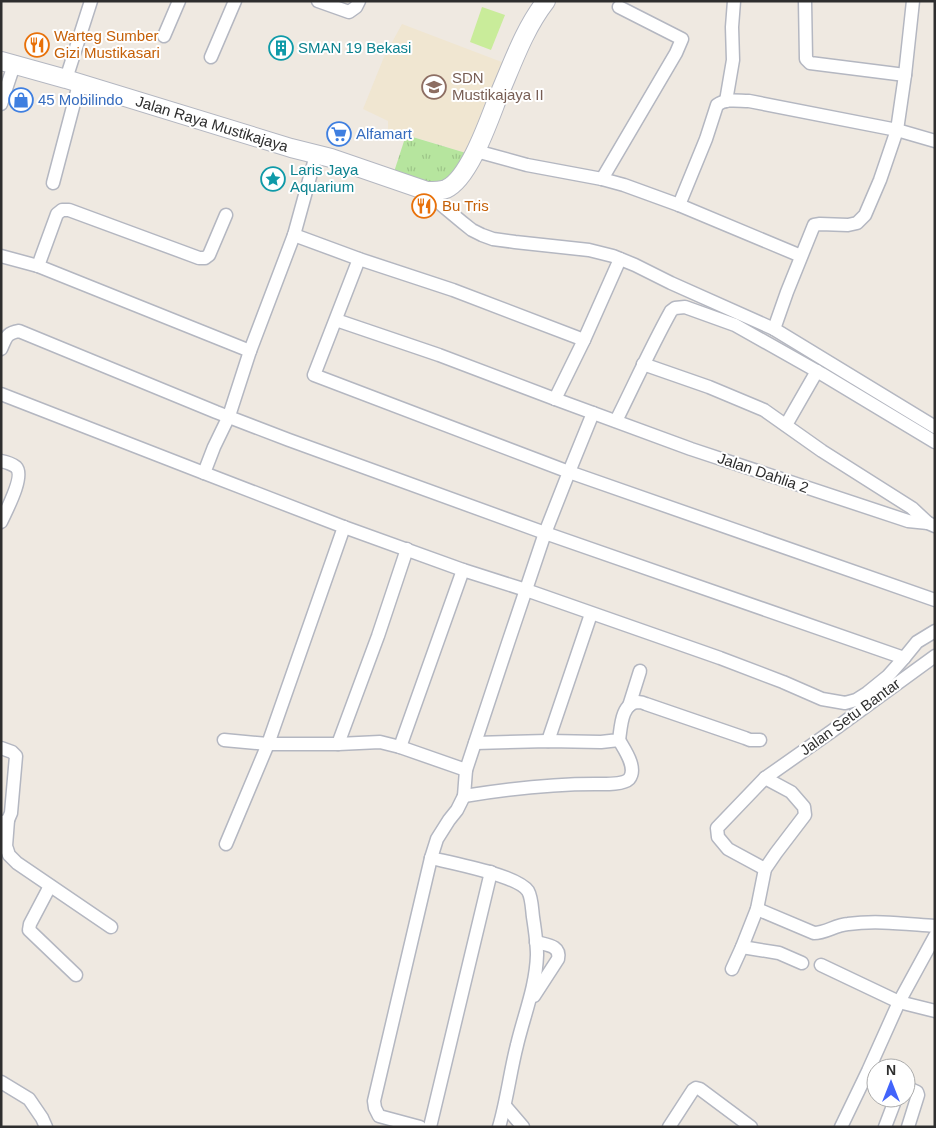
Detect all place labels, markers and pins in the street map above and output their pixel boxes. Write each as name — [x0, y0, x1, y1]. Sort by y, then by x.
place label: Warteg Sumber Gizi Mustikasari — [54, 27, 160, 61]
restaurant icon: Warteg Sumber Gizi Mustikasari — [24, 32, 50, 58]
building icon: SMAN 19 Bekasi — [268, 35, 294, 61]
place label: SMAN 19 Bekasi — [298, 39, 411, 56]
place label: SDN Mustikajaya II — [452, 69, 544, 103]
school or university icon: SDN Mustikajaya II — [421, 74, 447, 100]
shop icon: 45 Mobilindo — [8, 87, 34, 113]
place label: 45 Mobilindo — [38, 91, 123, 108]
supermarket icon: Alfamart — [326, 121, 352, 147]
place label: Alfamart — [356, 125, 413, 142]
place label: Laris Jaya Aquarium — [290, 161, 359, 195]
place icon: Laris Jaya Aquarium — [260, 166, 286, 192]
restaurant icon: Bu Tris — [411, 193, 437, 219]
place label: Bu Tris — [442, 197, 489, 214]

